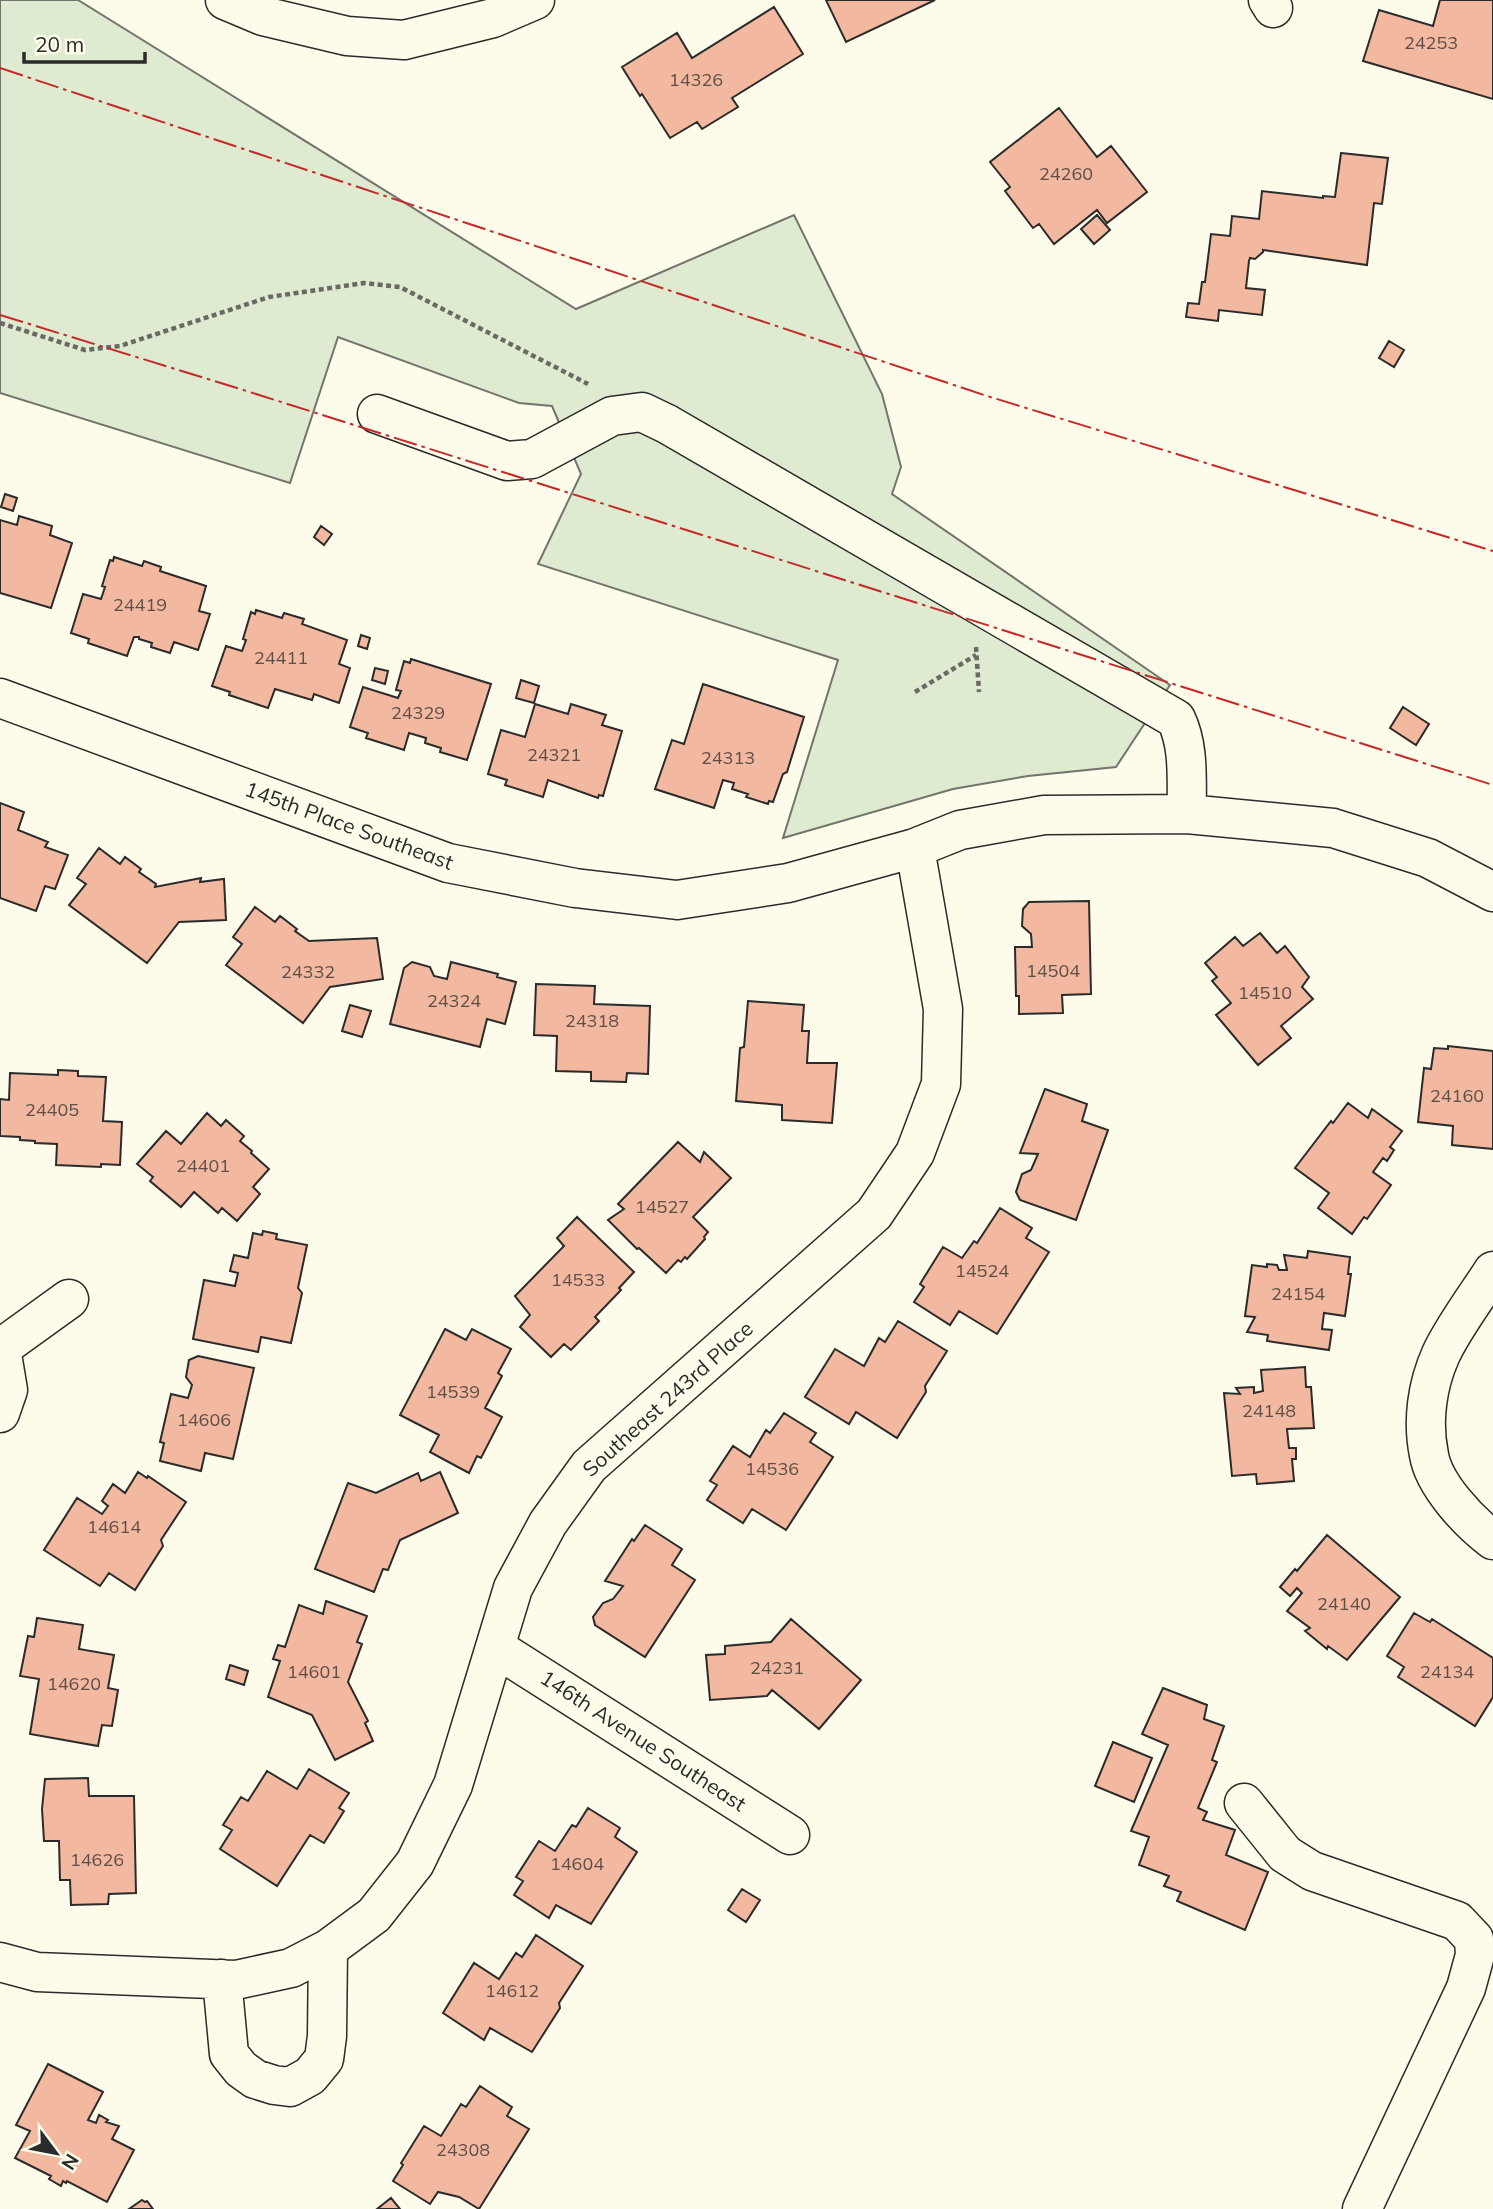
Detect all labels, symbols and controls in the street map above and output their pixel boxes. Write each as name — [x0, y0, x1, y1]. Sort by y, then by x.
scale bar — [24, 21, 145, 65]
text: 20 m — [35, 31, 84, 57]
house number: 24253 — [1404, 31, 1458, 54]
house number: 14326 — [669, 68, 723, 91]
house number: 24260 — [1039, 162, 1093, 185]
house number: 24419 — [113, 593, 167, 616]
house number: 24411 — [254, 646, 308, 669]
house number: 24329 — [391, 701, 445, 724]
house number: 24321 — [527, 743, 581, 766]
house number: 24313 — [701, 746, 755, 769]
street label: 145th Place Southeast — [242, 775, 457, 875]
house number: 14504 — [1026, 959, 1080, 982]
house number: 24332 — [281, 960, 335, 983]
house number: 14510 — [1238, 981, 1292, 1004]
house number: 24324 — [427, 989, 481, 1012]
house number: 24318 — [565, 1009, 619, 1032]
house number: 24160 — [1430, 1084, 1484, 1107]
house number: 24405 — [25, 1098, 79, 1121]
house number: 24401 — [176, 1154, 230, 1177]
house number: 14527 — [635, 1195, 689, 1218]
house number: 14524 — [955, 1259, 1009, 1282]
house number: 14533 — [551, 1268, 605, 1291]
house number: 24154 — [1271, 1282, 1325, 1305]
street label: Southeast 243rd Place — [577, 1315, 758, 1482]
house number: 14539 — [426, 1380, 480, 1403]
house number: 24148 — [1242, 1399, 1296, 1422]
house number: 14606 — [177, 1408, 231, 1431]
house number: 14536 — [745, 1457, 799, 1480]
house number: 14614 — [87, 1515, 141, 1538]
house number: 24140 — [1317, 1592, 1371, 1615]
house number: 24231 — [750, 1656, 804, 1679]
house number: 14601 — [287, 1660, 341, 1683]
house number: 24134 — [1420, 1660, 1474, 1683]
street label: 146th Avenue Southeast — [536, 1664, 751, 1816]
house number: 14620 — [47, 1672, 101, 1695]
house number: 14626 — [70, 1848, 124, 1871]
house number: 14604 — [550, 1852, 604, 1875]
house number: 14612 — [485, 1979, 539, 2002]
north arrow — [21, 2118, 91, 2188]
house number: 24308 — [436, 2138, 490, 2161]
text: N — [56, 2150, 84, 2174]

